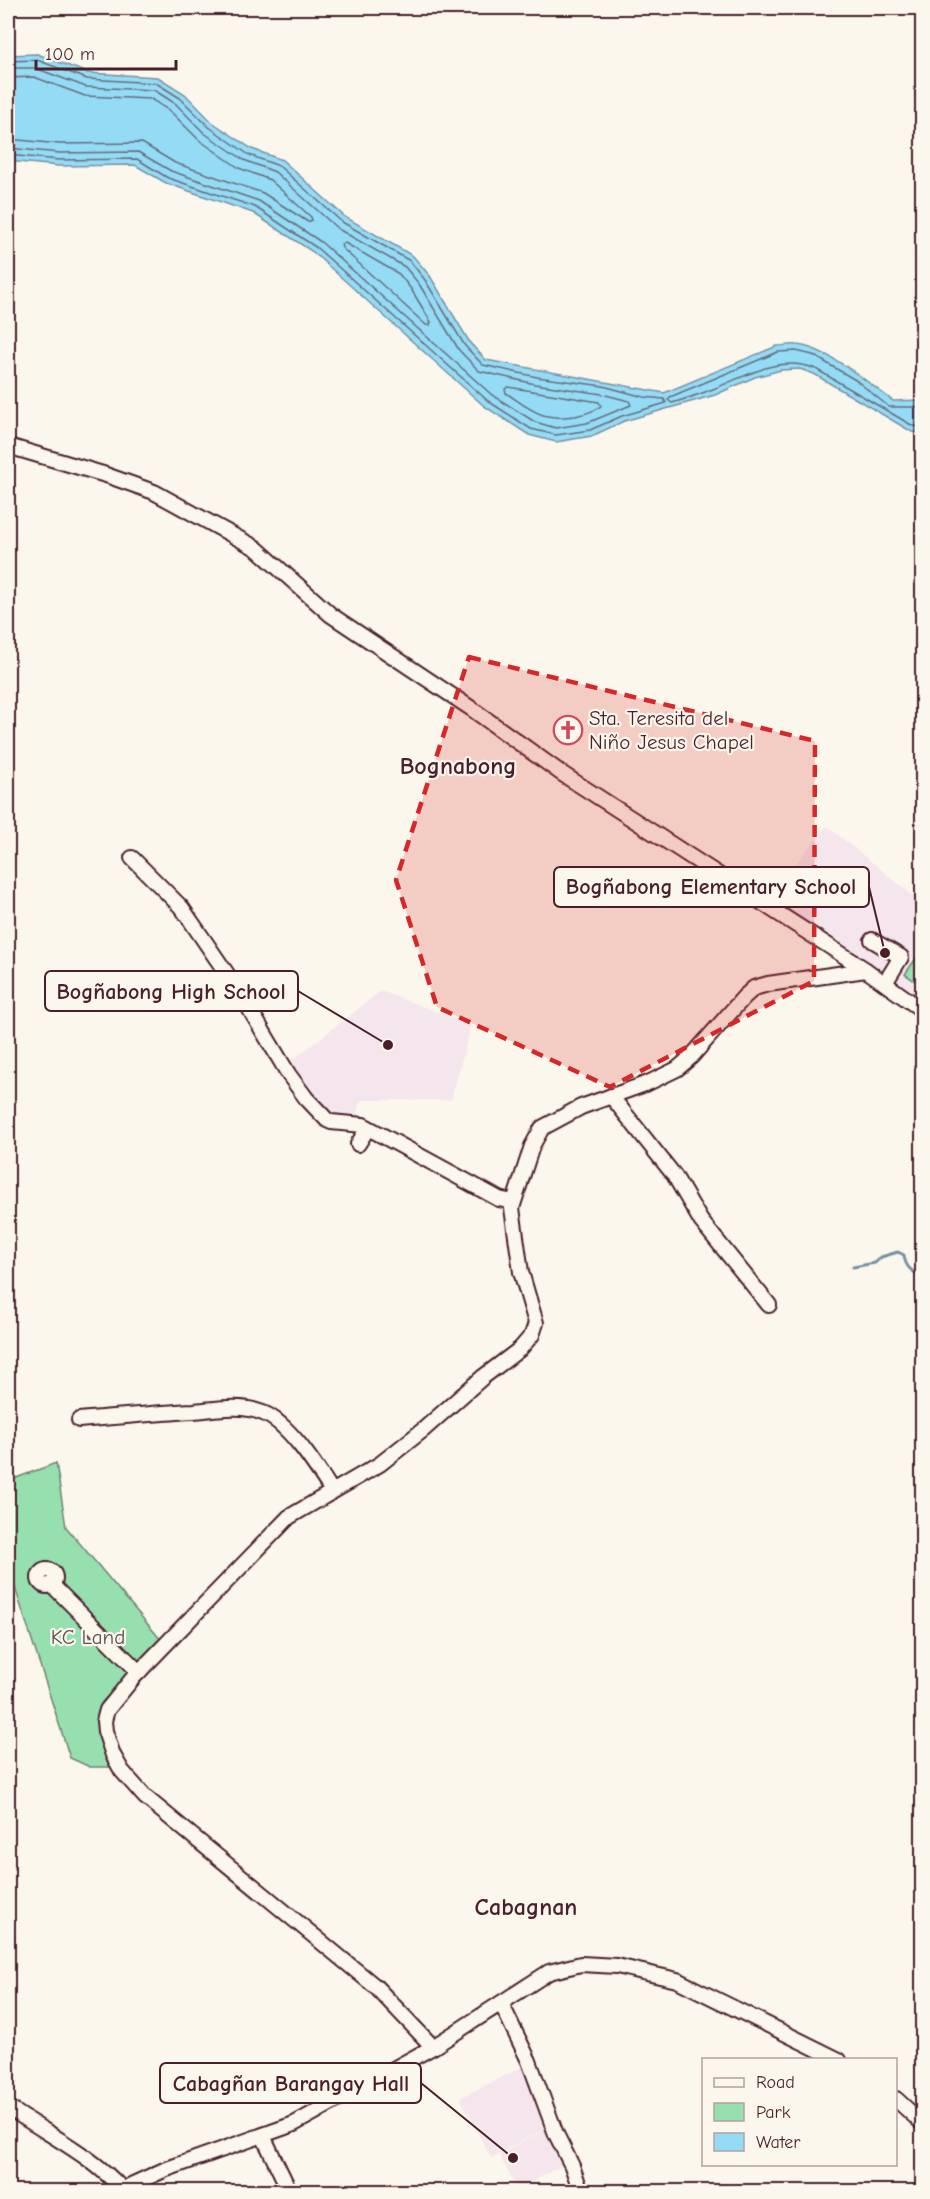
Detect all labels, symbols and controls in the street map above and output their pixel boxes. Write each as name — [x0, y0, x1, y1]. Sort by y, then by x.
scale bar — [36, 33, 176, 71]
text: 100 m — [45, 44, 95, 65]
place label: Sta. Teresita del Niño Jesus Chapel — [589, 706, 754, 754]
church icon: Sta. Teresita del Niño Jesus Chapel — [552, 714, 584, 746]
district label: Bognabong — [400, 752, 516, 780]
callout: Bogñabong Elementary School — [554, 867, 869, 907]
text: Bogñabong Elementary School — [566, 874, 856, 900]
callout: Bogñabong High School — [45, 971, 298, 1011]
text: Bogñabong High School — [56, 979, 286, 1005]
park label: KC Land — [51, 1625, 125, 1649]
district label: Cabagnan — [475, 1893, 577, 1921]
legend — [702, 2058, 897, 2166]
callout: Cabagñan Barangay Hall — [160, 2063, 421, 2103]
text: Cabagñan Barangay Hall — [173, 2071, 409, 2097]
text: Road — [756, 2072, 795, 2093]
text: Park — [756, 2102, 791, 2123]
text: Water — [756, 2132, 801, 2153]

